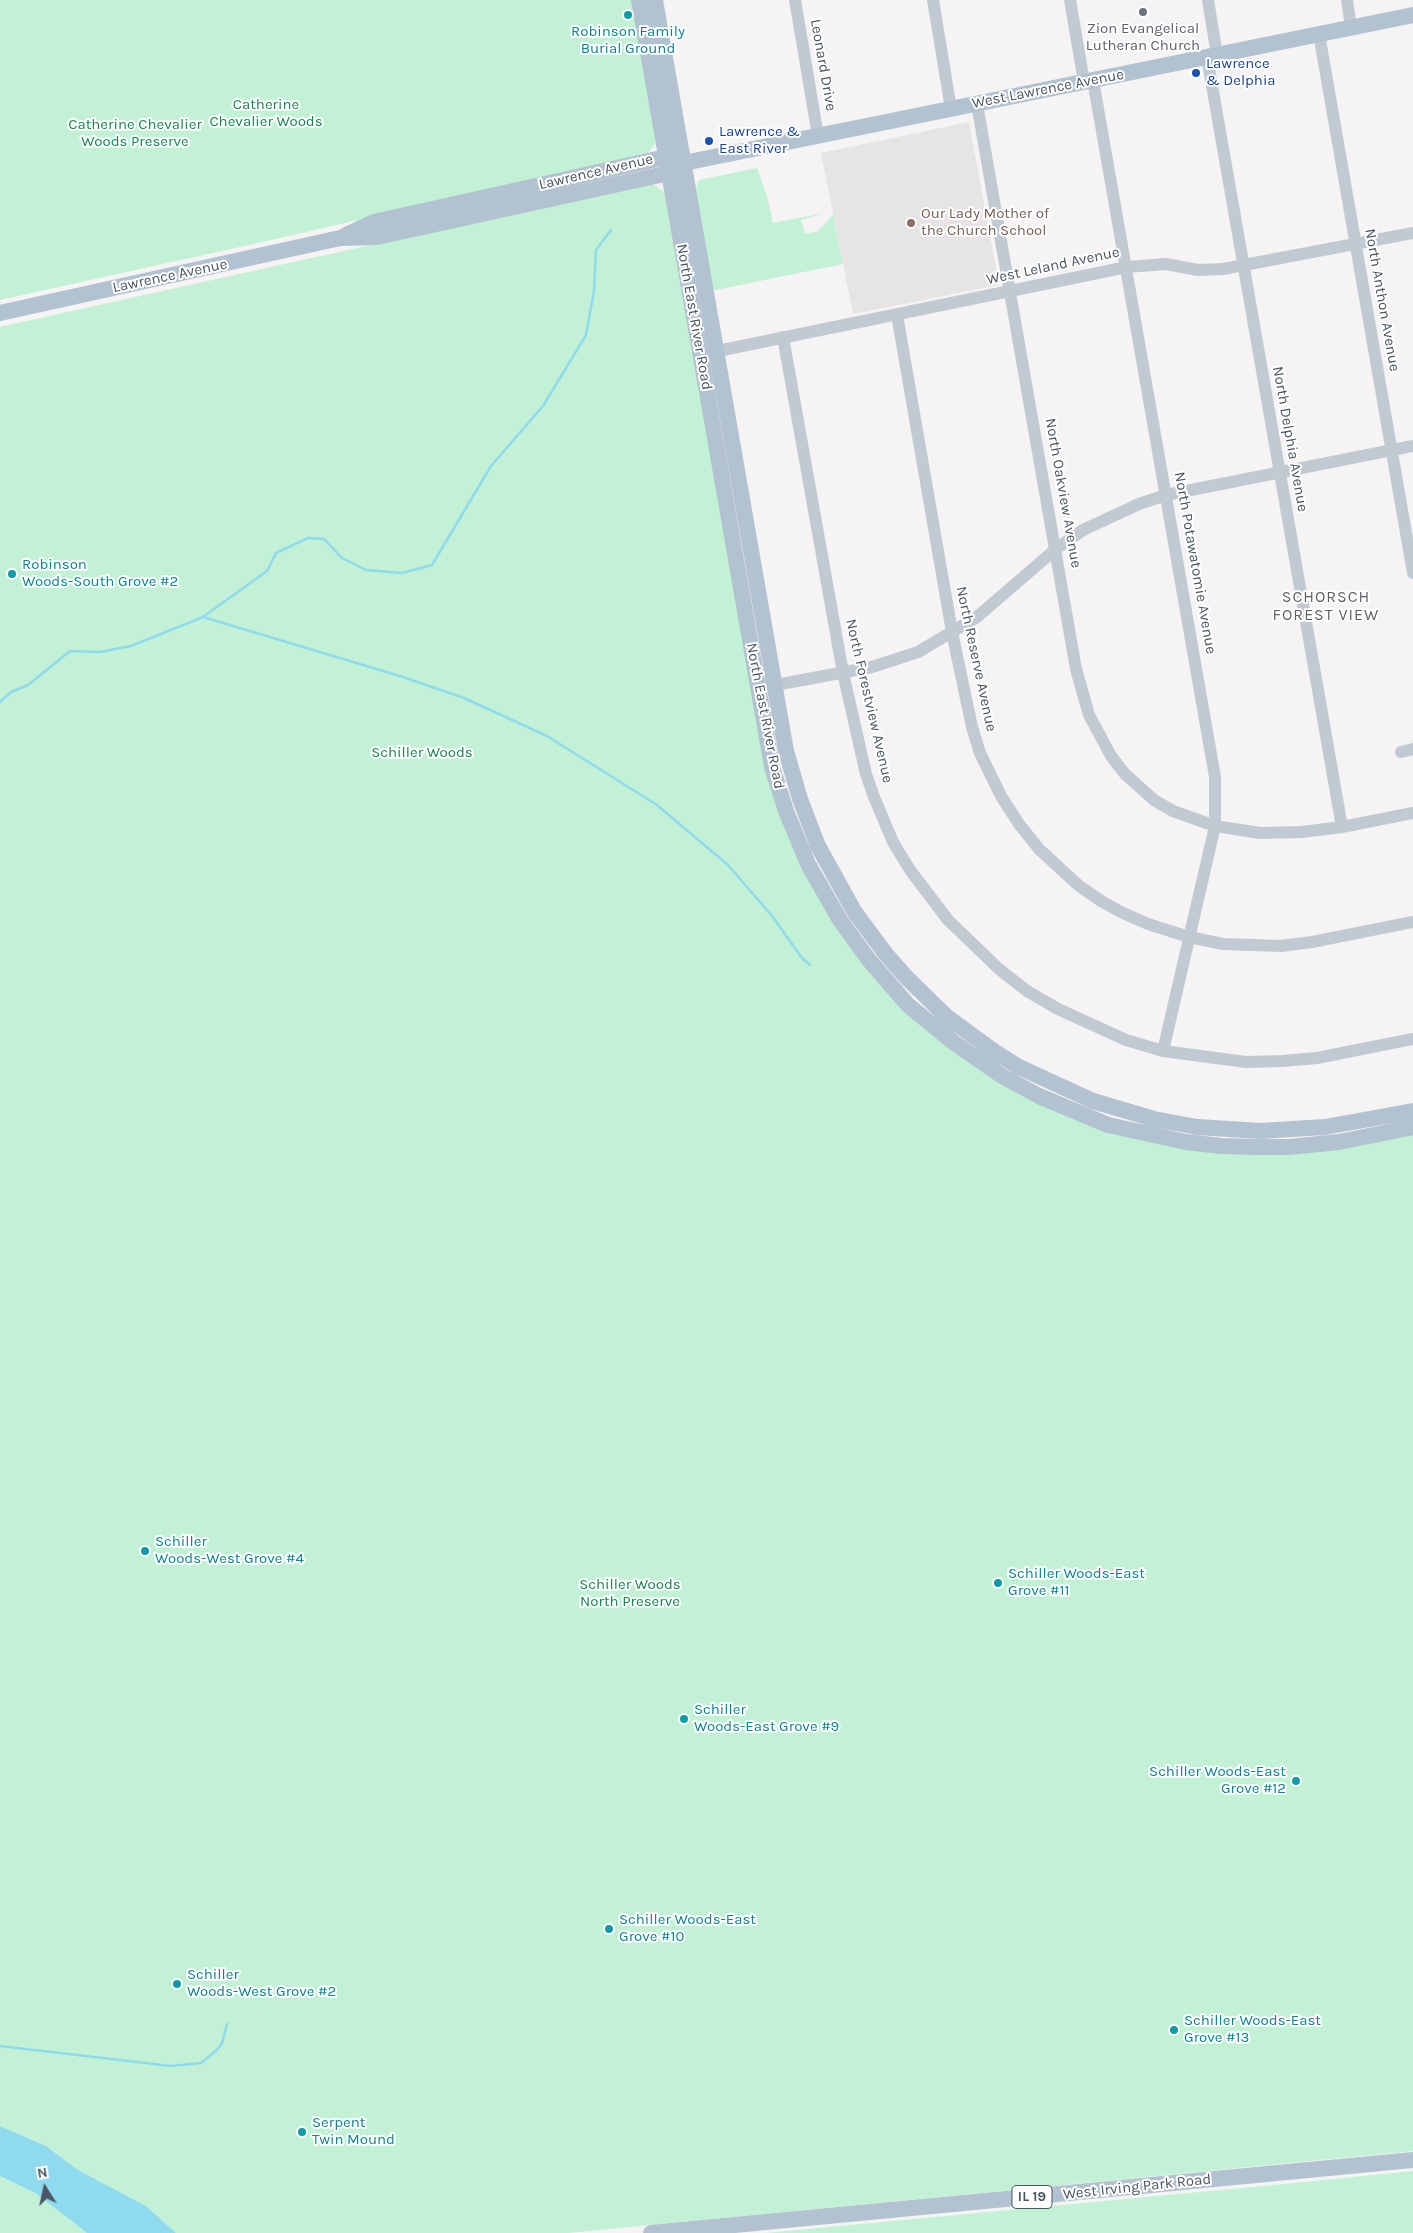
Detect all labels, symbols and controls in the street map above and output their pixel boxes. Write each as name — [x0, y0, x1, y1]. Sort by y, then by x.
marker: Zion Evangelical Lutheran Church — [1137, 6, 1149, 18]
marker: Robinson Family Burial Ground — [622, 9, 634, 21]
street label: Leonard Drive — [806, 18, 840, 112]
place label: Zion Evangelical Lutheran Church — [1086, 20, 1200, 55]
place label: Robinson Family Burial Ground — [571, 23, 685, 58]
place label: Lawrence & Delphia — [1206, 55, 1276, 90]
street label: West Lawrence Avenue — [970, 65, 1126, 113]
marker: Lawrence & Delphia — [1190, 67, 1202, 79]
park label: Catherine Chevalier Woods — [209, 96, 323, 131]
park label: Catherine Chevalier Woods Preserve — [68, 116, 202, 151]
place label: Lawrence & East River — [719, 123, 800, 158]
marker: Lawrence & East River — [703, 135, 715, 147]
street label: Lawrence Avenue — [537, 150, 655, 194]
place label: Our Lady Mother of the Church School — [921, 205, 1049, 240]
marker: Our Lady Mother of the Church School — [905, 217, 917, 229]
street label: North Anthon Avenue — [1361, 227, 1403, 373]
street label: North East River Road — [672, 242, 716, 392]
street label: West Leland Avenue — [985, 243, 1121, 289]
street label: Lawrence Avenue — [111, 255, 229, 297]
street label: North Delphia Avenue — [1268, 365, 1312, 513]
street label: North Oakview Avenue — [1041, 417, 1085, 569]
street label: North Potawatomie Avenue — [1170, 471, 1220, 655]
place label: Robinson Woods-South Grove #2 — [22, 556, 178, 591]
marker: Robinson Woods-South Grove #2 — [6, 568, 18, 580]
street label: North Reserve Avenue — [952, 585, 1000, 733]
district label: SCHORSCH FOREST VIEW — [1271, 587, 1381, 625]
street label: North Forestview Avenue — [841, 617, 897, 785]
street label: North East River Road — [742, 641, 788, 791]
park label: Schiller Woods — [371, 744, 473, 762]
place label: Schiller Woods-West Grove #4 — [155, 1533, 304, 1568]
marker: Schiller Woods-West Grove #4 — [139, 1545, 151, 1557]
place label: Schiller Woods-East Grove #11 — [1008, 1565, 1145, 1600]
park label: Schiller Woods North Preserve — [579, 1576, 681, 1611]
marker: Schiller Woods-East Grove #11 — [992, 1577, 1004, 1589]
place label: Schiller Woods-East Grove #9 — [694, 1701, 839, 1736]
marker: Schiller Woods-East Grove #9 — [678, 1713, 690, 1725]
place label: Schiller Woods-East Grove #12 — [1149, 1763, 1286, 1798]
marker: Schiller Woods-East Grove #12 — [1290, 1775, 1302, 1787]
place label: Schiller Woods-East Grove #10 — [619, 1911, 756, 1946]
marker: Schiller Woods-East Grove #10 — [603, 1923, 615, 1935]
place label: Schiller Woods-West Grove #2 — [187, 1966, 336, 2001]
marker: Schiller Woods-West Grove #2 — [171, 1978, 183, 1990]
place label: Schiller Woods-East Grove #13 — [1184, 2012, 1321, 2047]
marker: Schiller Woods-East Grove #13 — [1168, 2024, 1180, 2036]
place label: Serpent Twin Mound — [312, 2114, 395, 2149]
marker: Serpent Twin Mound — [296, 2126, 308, 2138]
north arrow — [20, 2163, 70, 2213]
text: N — [36, 2163, 49, 2182]
street label: West Irving Park Road — [1062, 2170, 1212, 2204]
road number: IL 19 — [1012, 2186, 1052, 2208]

